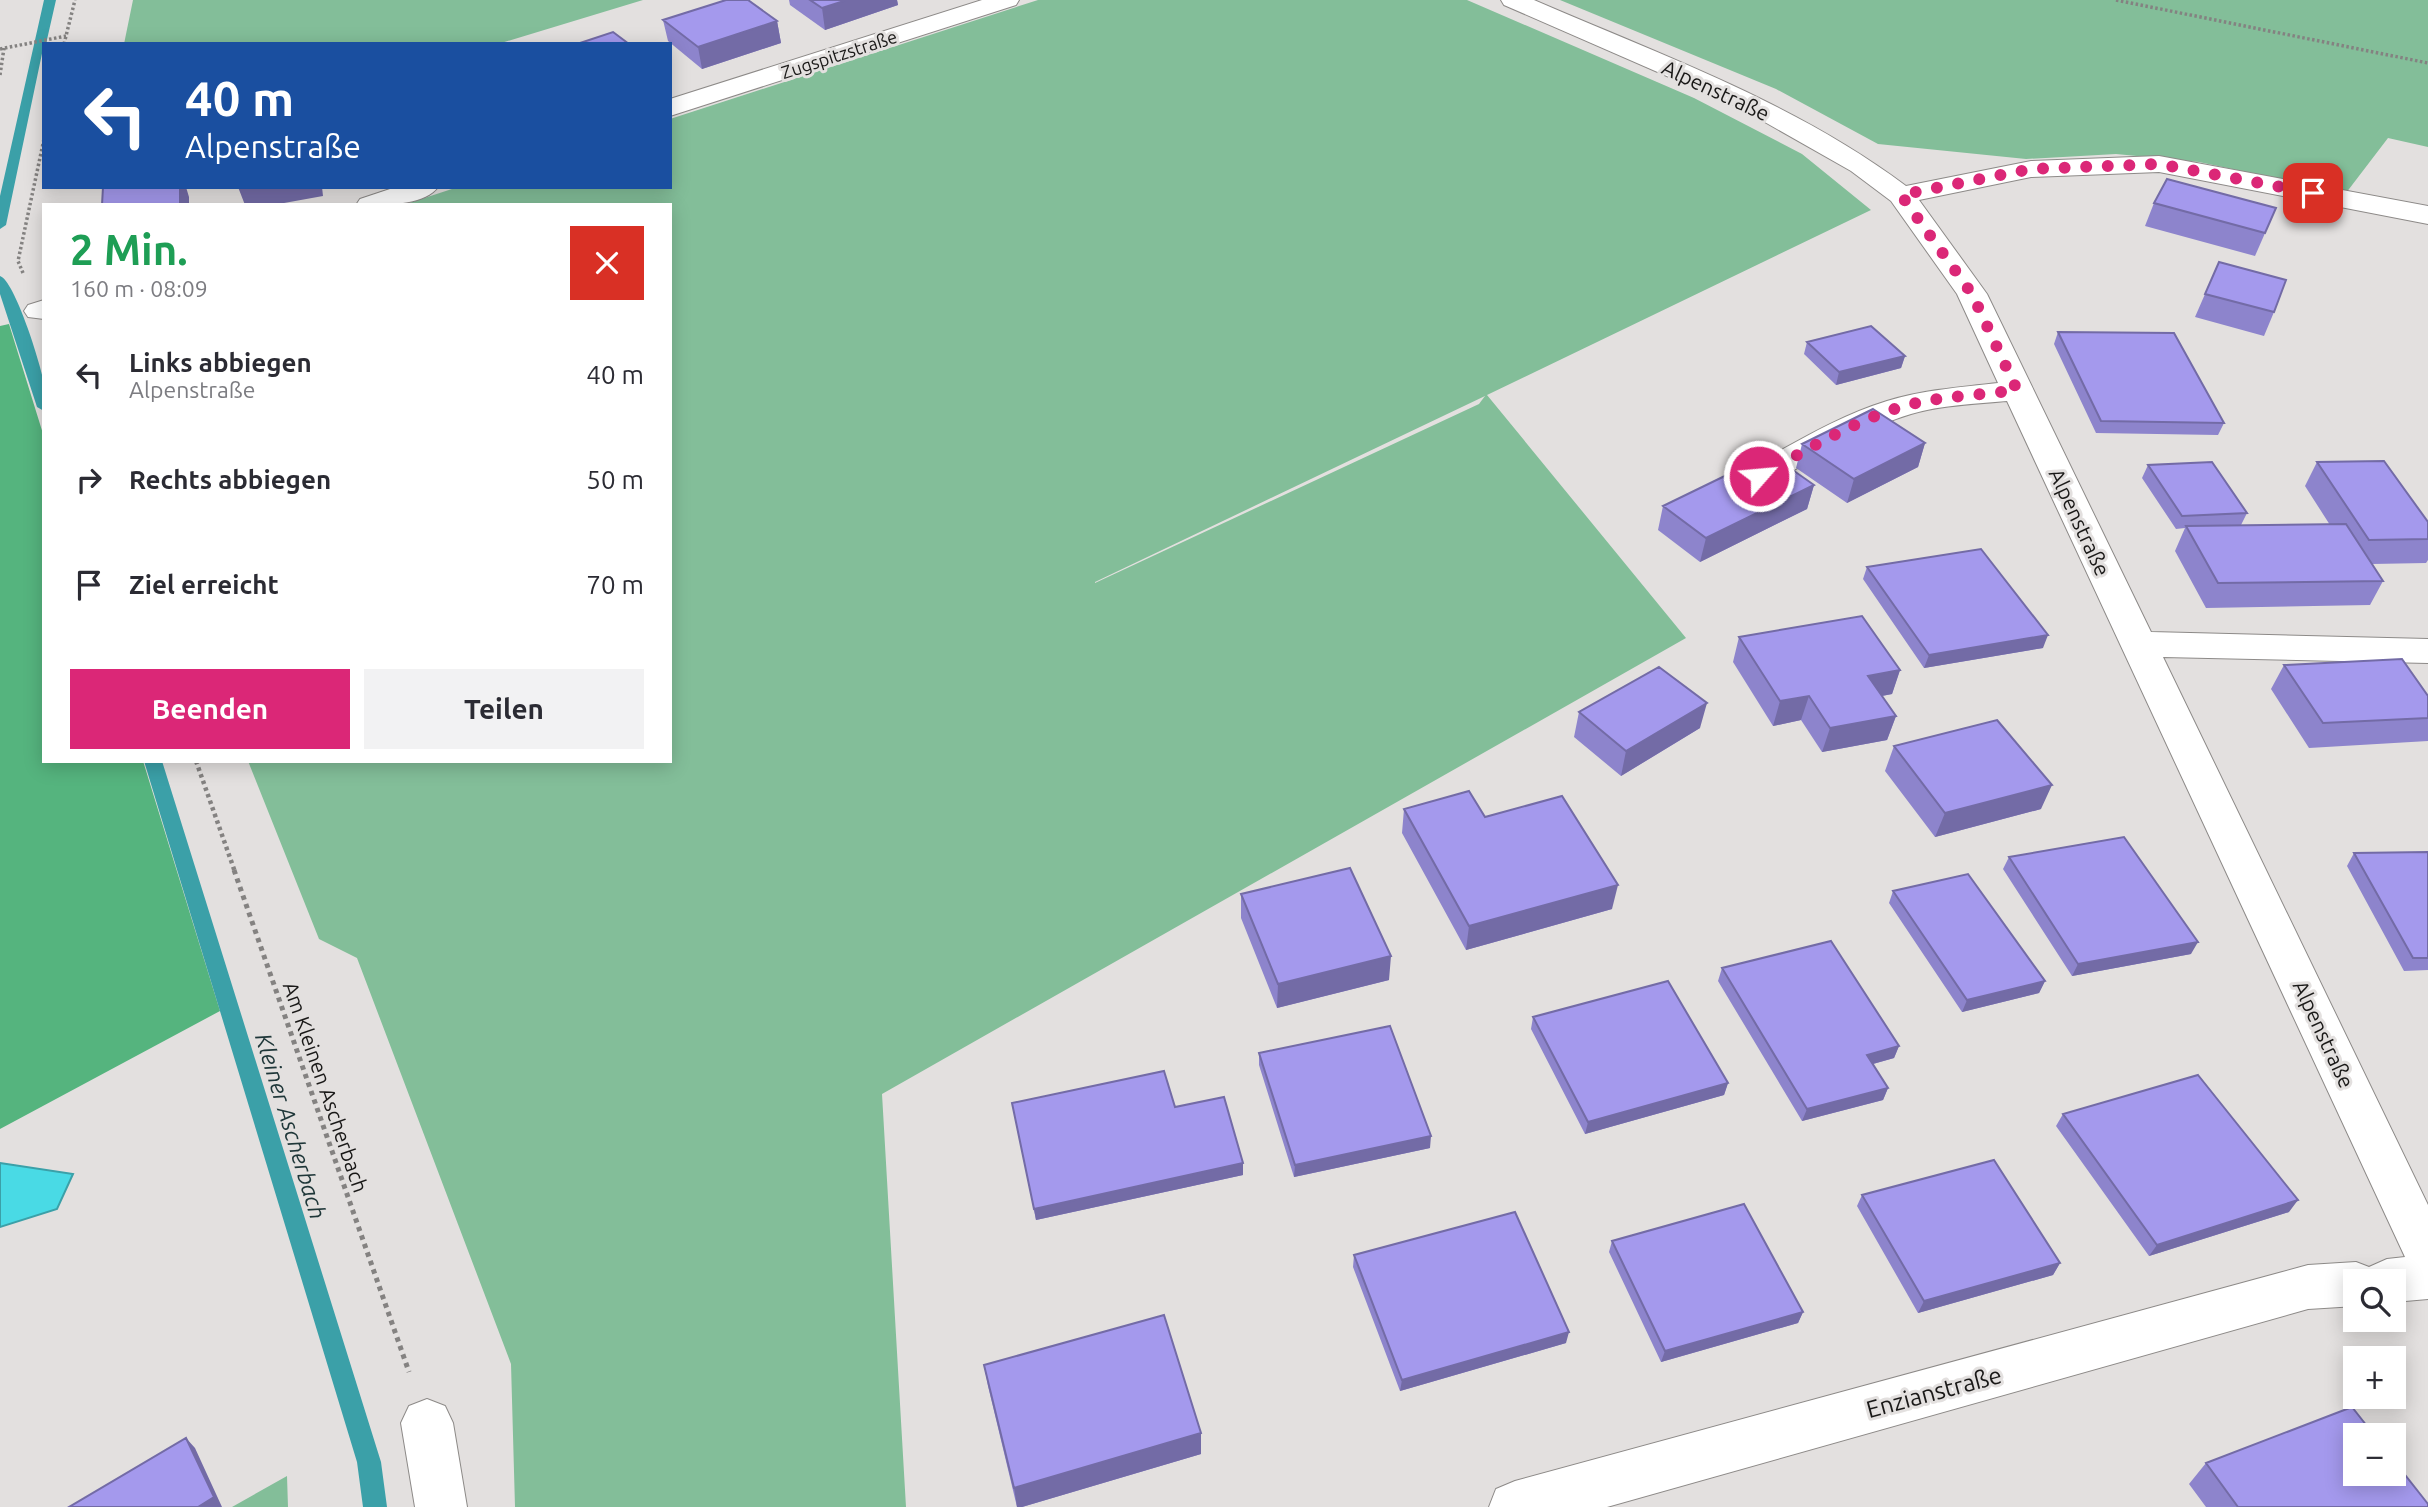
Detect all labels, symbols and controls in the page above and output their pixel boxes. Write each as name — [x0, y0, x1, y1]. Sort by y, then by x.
street label: Zugspitzstraße — [779, 26, 899, 82]
street label: Alpenstraße — [1659, 55, 1773, 125]
icon: left — [70, 70, 161, 161]
text: 40 m — [185, 70, 294, 125]
text: Alpenstraße — [185, 128, 361, 164]
pin — [2283, 163, 2343, 223]
icon: arrive — [2294, 174, 2332, 212]
text: 2 Min. — [70, 226, 188, 273]
button: close — [570, 226, 644, 300]
text: 160 m · 08:09 — [70, 276, 208, 301]
text: Links abbiegen — [129, 348, 312, 377]
icon: left — [70, 356, 108, 394]
text: 40 m — [586, 360, 644, 389]
text: Alpenstraße — [129, 377, 255, 402]
position arrow — [1722, 439, 1796, 513]
icon: right — [70, 461, 108, 499]
text: Rechts abbiegen — [129, 465, 331, 494]
text: 50 m — [586, 465, 644, 494]
street label: Alpenstraße — [2045, 465, 2115, 579]
icon: arrive — [70, 566, 108, 604]
text: Ziel erreicht — [129, 570, 279, 599]
text: 70 m — [586, 570, 644, 599]
button: Beenden — [70, 669, 350, 749]
button: Teilen — [364, 669, 644, 749]
street label: Alpenstraße — [2289, 977, 2359, 1091]
street label: Am Kleinen Ascherbach — [279, 979, 373, 1195]
water label: Kleiner Ascherbach — [251, 1030, 331, 1222]
map controls — [2343, 1269, 2406, 1486]
button: search — [2343, 1269, 2406, 1332]
button: + — [2343, 1346, 2406, 1409]
street label: Enzianstraße — [1863, 1361, 2005, 1423]
button: − — [2343, 1423, 2406, 1486]

